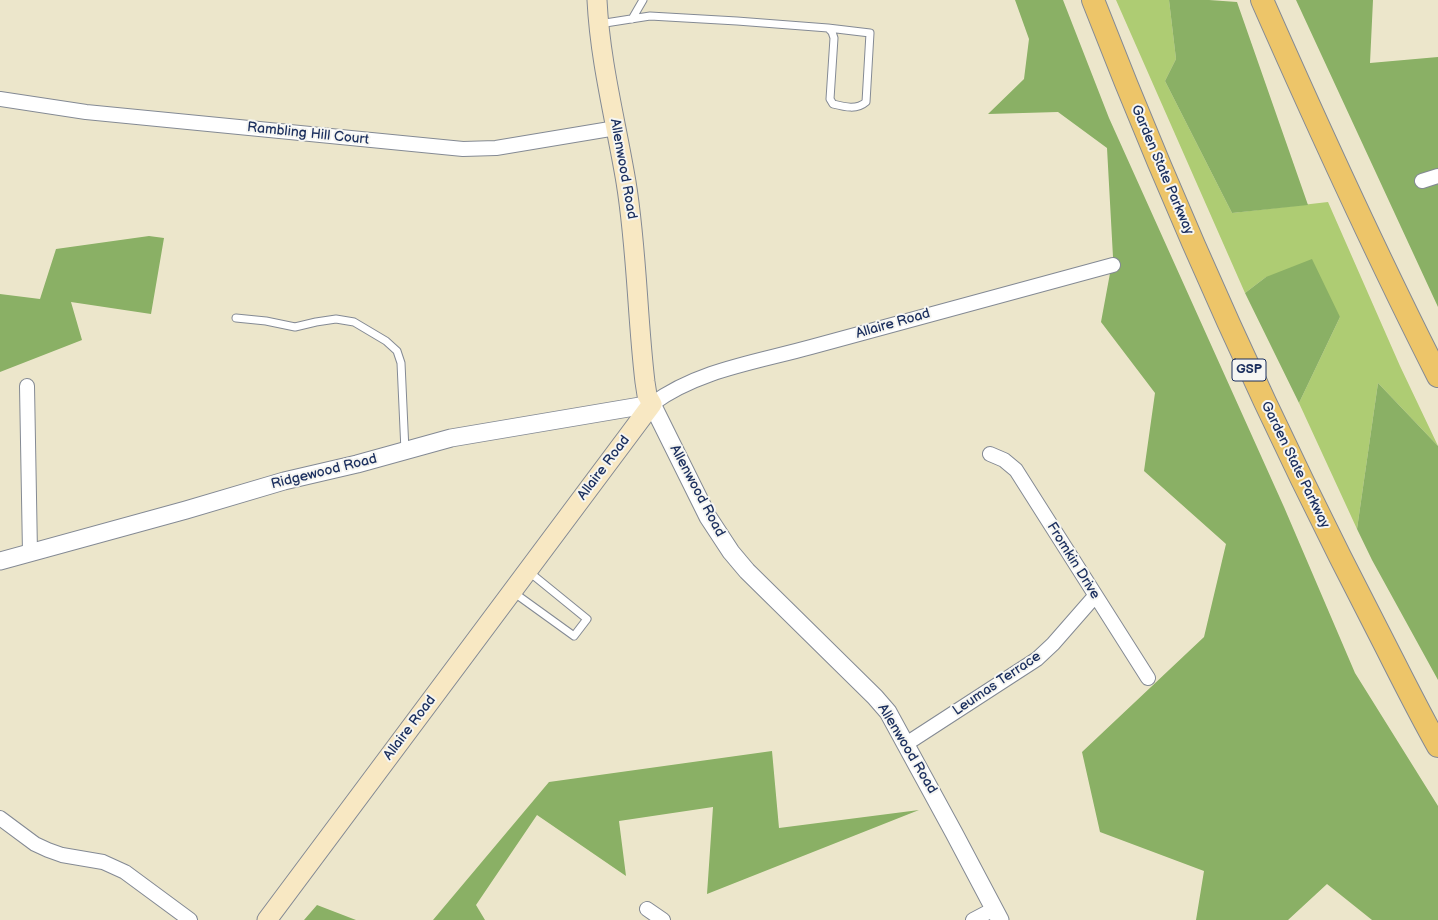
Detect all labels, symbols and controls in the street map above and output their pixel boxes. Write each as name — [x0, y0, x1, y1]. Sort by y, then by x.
street label: Garden State Parkway — [1127, 103, 1197, 237]
street label: Allenwood Road — [606, 117, 640, 221]
street label: Rambling Hill Court — [246, 119, 370, 149]
street label: Allaire Road — [854, 305, 932, 343]
road number: GSP — [1232, 359, 1266, 381]
street label: Garden State Parkway — [1257, 399, 1333, 531]
street label: Allaire Road — [574, 432, 634, 504]
street label: Allenwood Road — [666, 442, 728, 540]
street label: Ridgewood Road — [269, 451, 379, 493]
street label: Fromkin Drive — [1043, 520, 1103, 602]
street label: Leumas Terrace — [950, 648, 1044, 720]
street label: Allaire Road — [380, 692, 440, 764]
street label: Allenwood Road — [874, 701, 940, 797]

